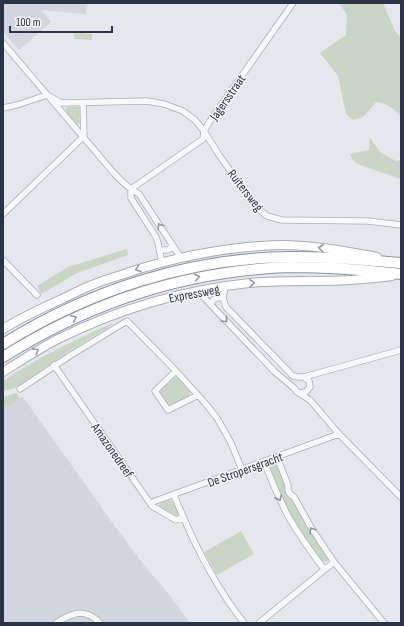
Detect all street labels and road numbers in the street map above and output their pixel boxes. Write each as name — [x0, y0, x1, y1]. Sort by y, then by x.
street label: Jagersstraat — [206, 72, 249, 124]
street label: Ruitersweg — [224, 166, 267, 215]
street label: Expressweg — [168, 281, 221, 307]
street label: Amazonedreef — [87, 419, 137, 481]
street label: De Stropersgracht — [205, 449, 285, 491]

